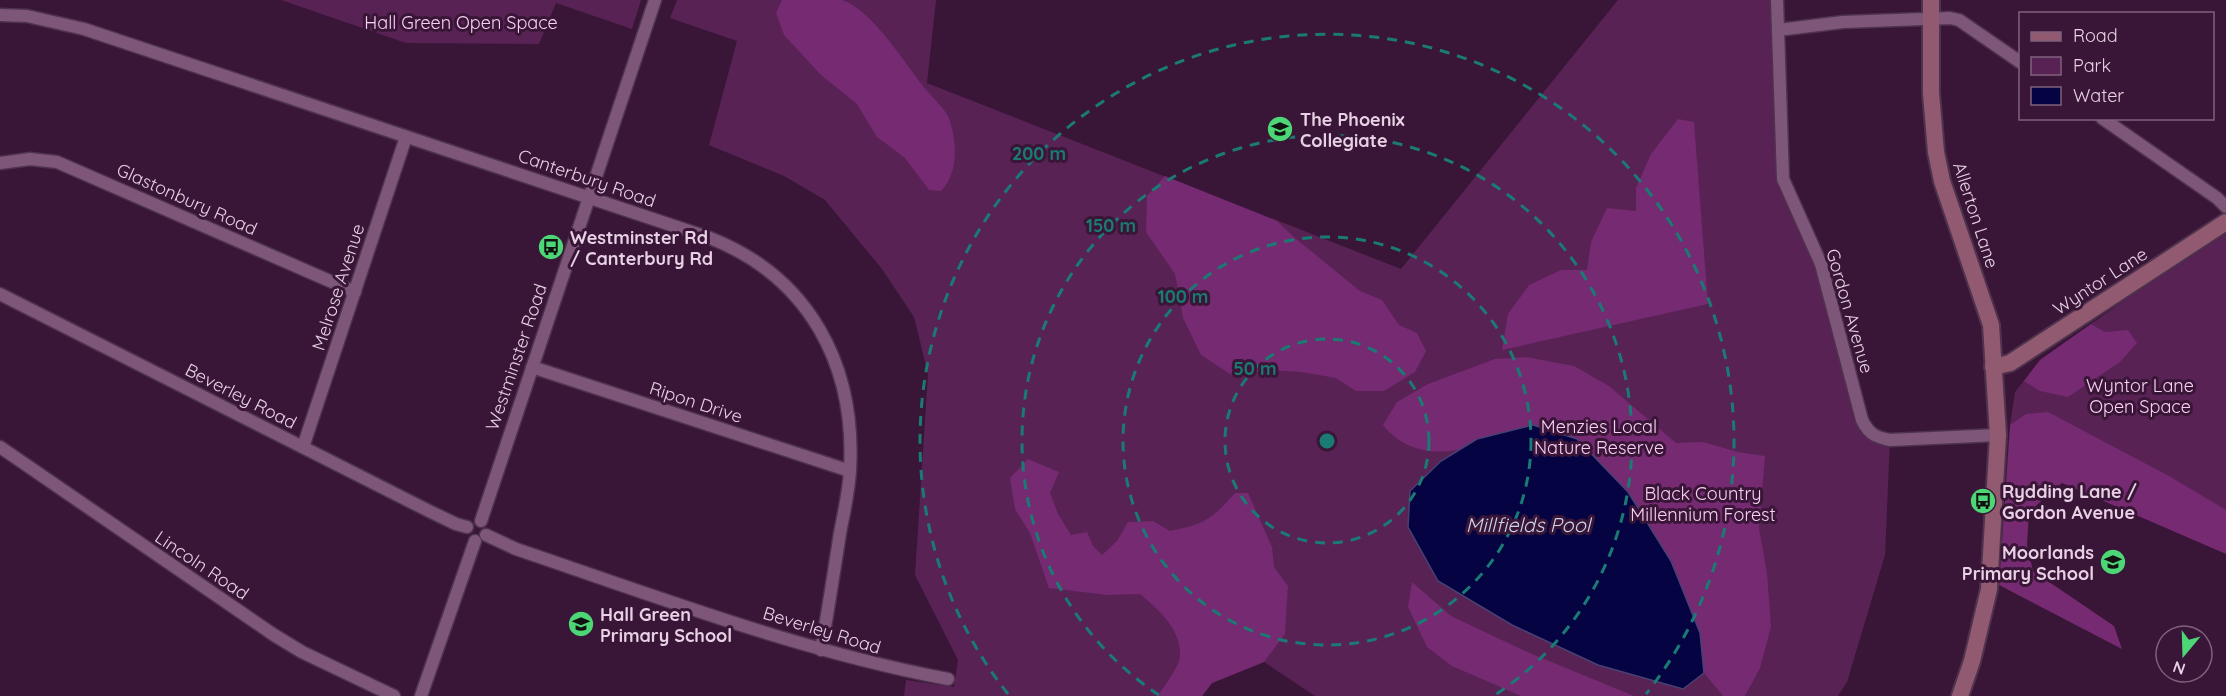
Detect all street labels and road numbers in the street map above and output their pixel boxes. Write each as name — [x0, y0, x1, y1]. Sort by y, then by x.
street label: Canterbury Road — [515, 144, 659, 212]
street label: Glastonbury Road — [113, 158, 261, 240]
street label: Allerton Lane — [1948, 159, 2004, 271]
street label: Melrose Avenue — [307, 221, 369, 353]
street label: Wyntor Lane — [2049, 242, 2151, 320]
street label: Gordon Avenue — [1821, 246, 1879, 376]
street label: Westminster Road — [480, 281, 552, 433]
street label: Beverley Road — [181, 358, 301, 434]
street label: Ripon Drive — [647, 376, 745, 428]
street label: Lincoln Road — [151, 525, 253, 605]
street label: Beverley Road — [760, 601, 884, 659]

